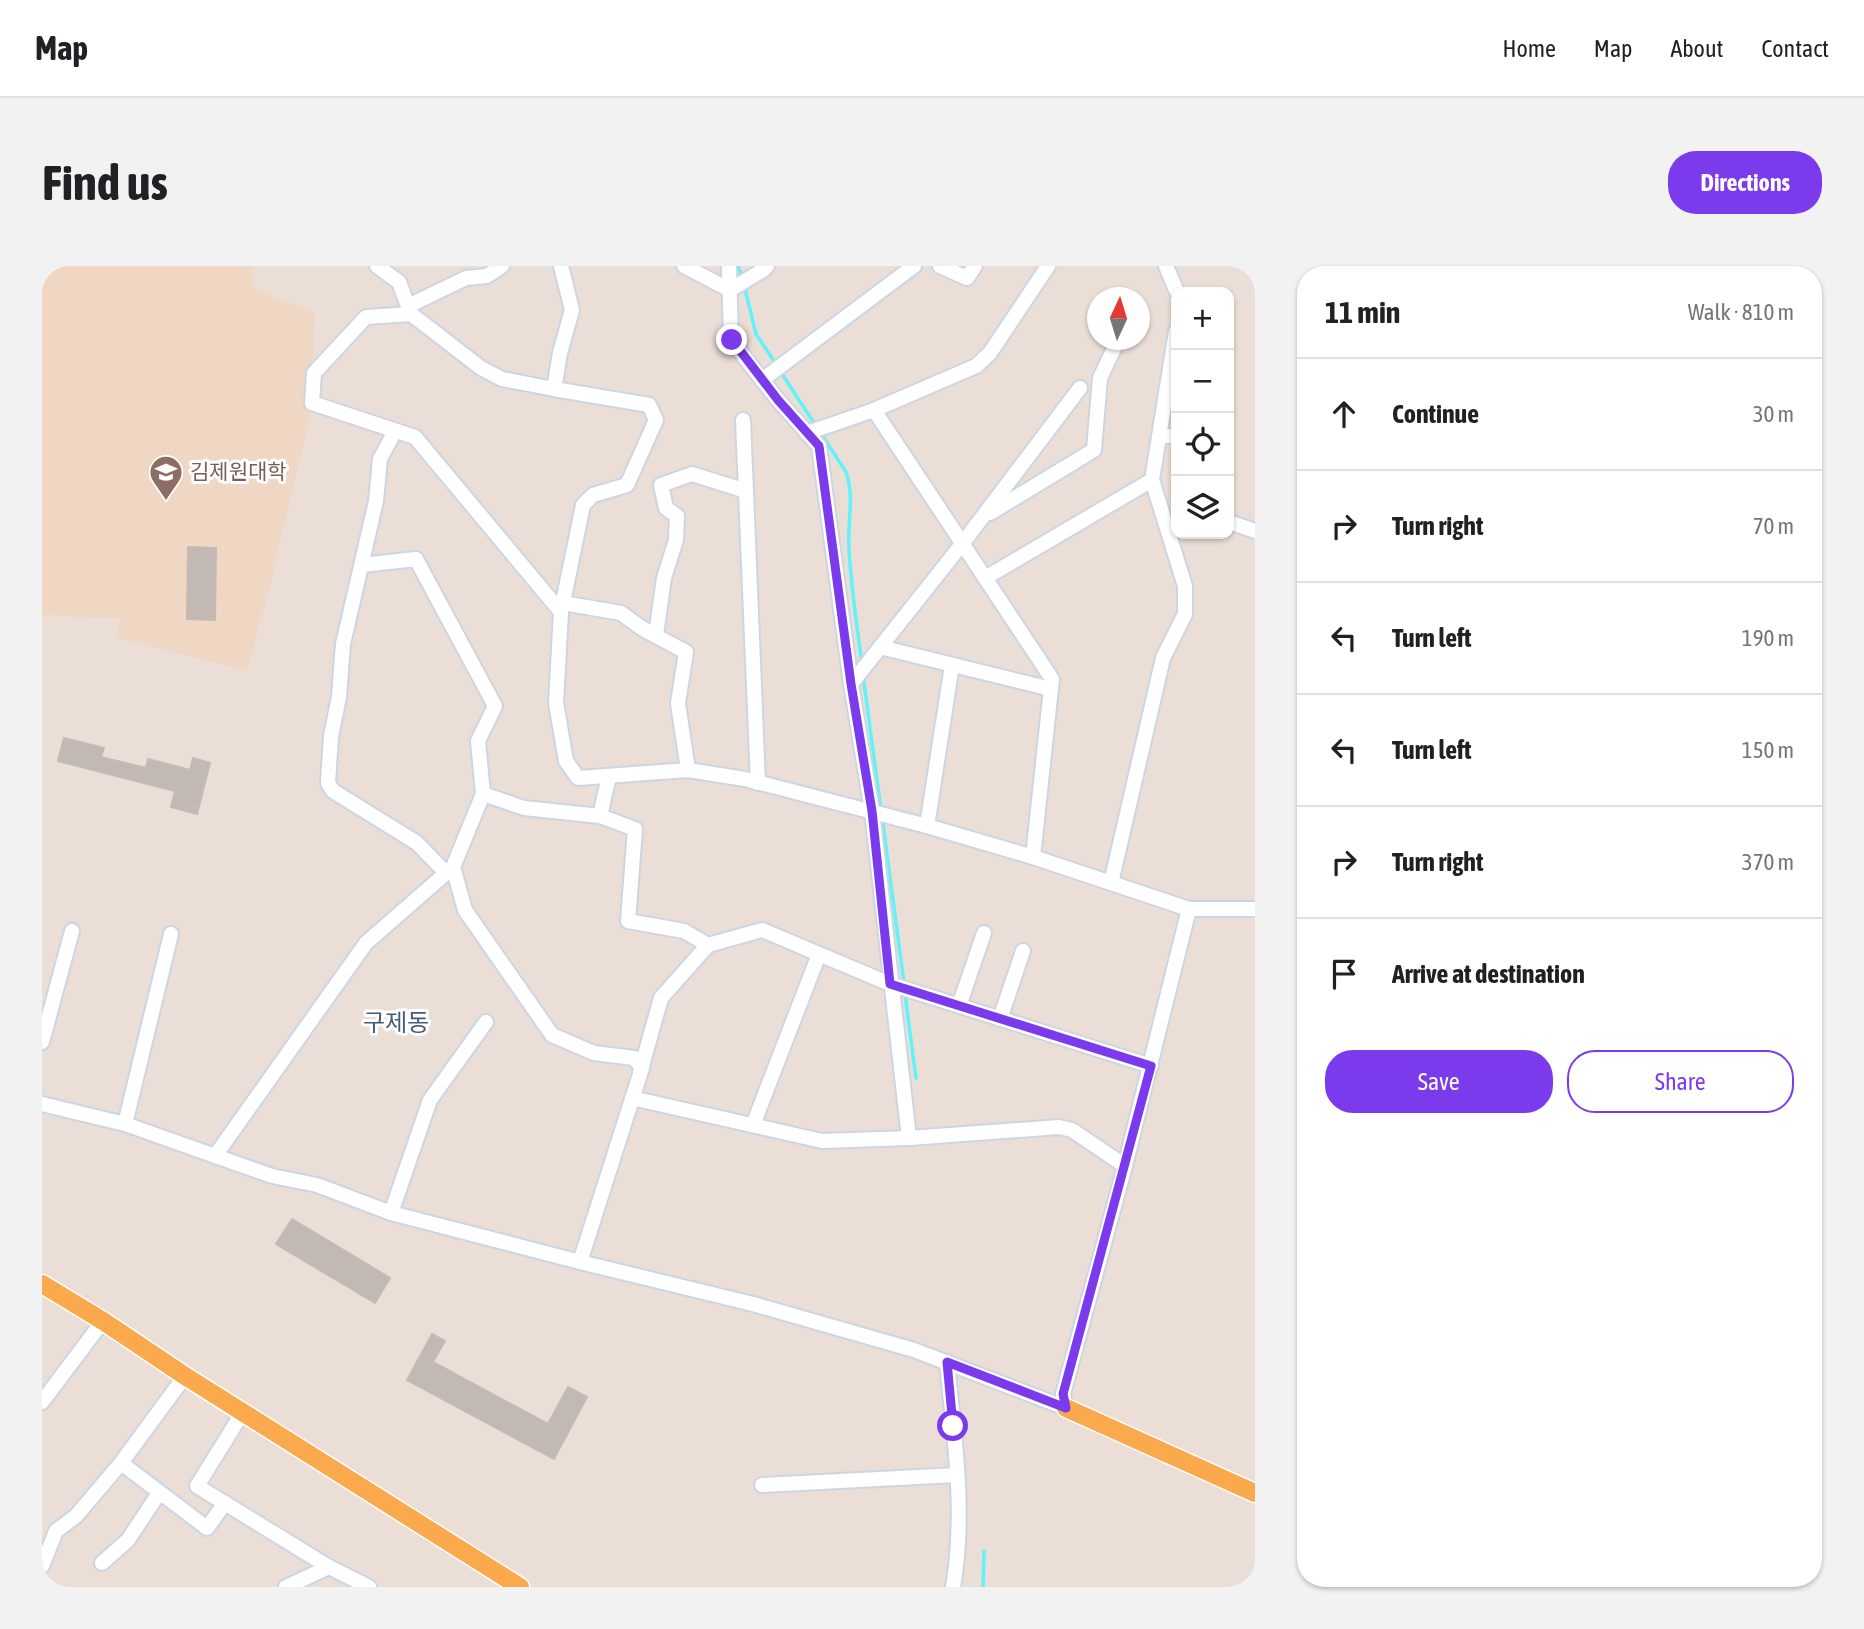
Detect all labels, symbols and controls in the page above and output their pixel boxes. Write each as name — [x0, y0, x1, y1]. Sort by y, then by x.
text: Map — [35, 29, 88, 67]
text: Home — [1502, 35, 1556, 62]
text: Map — [1594, 35, 1632, 62]
text: About — [1670, 35, 1723, 62]
text: Contact — [1761, 35, 1829, 62]
button: Directions — [1668, 151, 1822, 214]
text: Find us — [42, 154, 168, 210]
north arrow — [1087, 287, 1150, 350]
map controls — [1171, 287, 1234, 539]
button: + — [1171, 287, 1234, 350]
text: 11 min — [1325, 295, 1400, 329]
text: Walk · 810 m — [1688, 299, 1794, 325]
route end — [716, 324, 747, 355]
button: − — [1171, 350, 1234, 413]
icon: ahead — [1325, 395, 1363, 433]
text: Continue — [1392, 399, 1479, 429]
text: 30 m — [1753, 401, 1794, 427]
button: locate — [1171, 413, 1234, 476]
school or university icon: 김제원대학 — [147, 453, 185, 502]
place label: 김제원대학 — [190, 459, 287, 483]
button: layers — [1171, 476, 1234, 539]
icon: right — [1325, 507, 1363, 545]
text: Turn right — [1392, 511, 1483, 541]
text: 70 m — [1753, 513, 1794, 539]
icon: left — [1325, 619, 1363, 657]
text: Turn left — [1392, 623, 1472, 653]
text: 190 m — [1742, 625, 1794, 651]
icon: left — [1325, 731, 1363, 769]
text: Turn left — [1392, 735, 1472, 765]
text: 150 m — [1742, 737, 1794, 763]
icon: right — [1325, 843, 1363, 881]
text: Turn right — [1392, 847, 1483, 877]
text: 370 m — [1742, 849, 1794, 875]
icon: arrive — [1325, 955, 1363, 993]
text: Arrive at destination — [1392, 959, 1585, 989]
district label: 구제동 — [363, 1009, 429, 1036]
button: Save — [1325, 1050, 1553, 1113]
button: Share — [1567, 1050, 1794, 1113]
route start — [937, 1410, 968, 1441]

